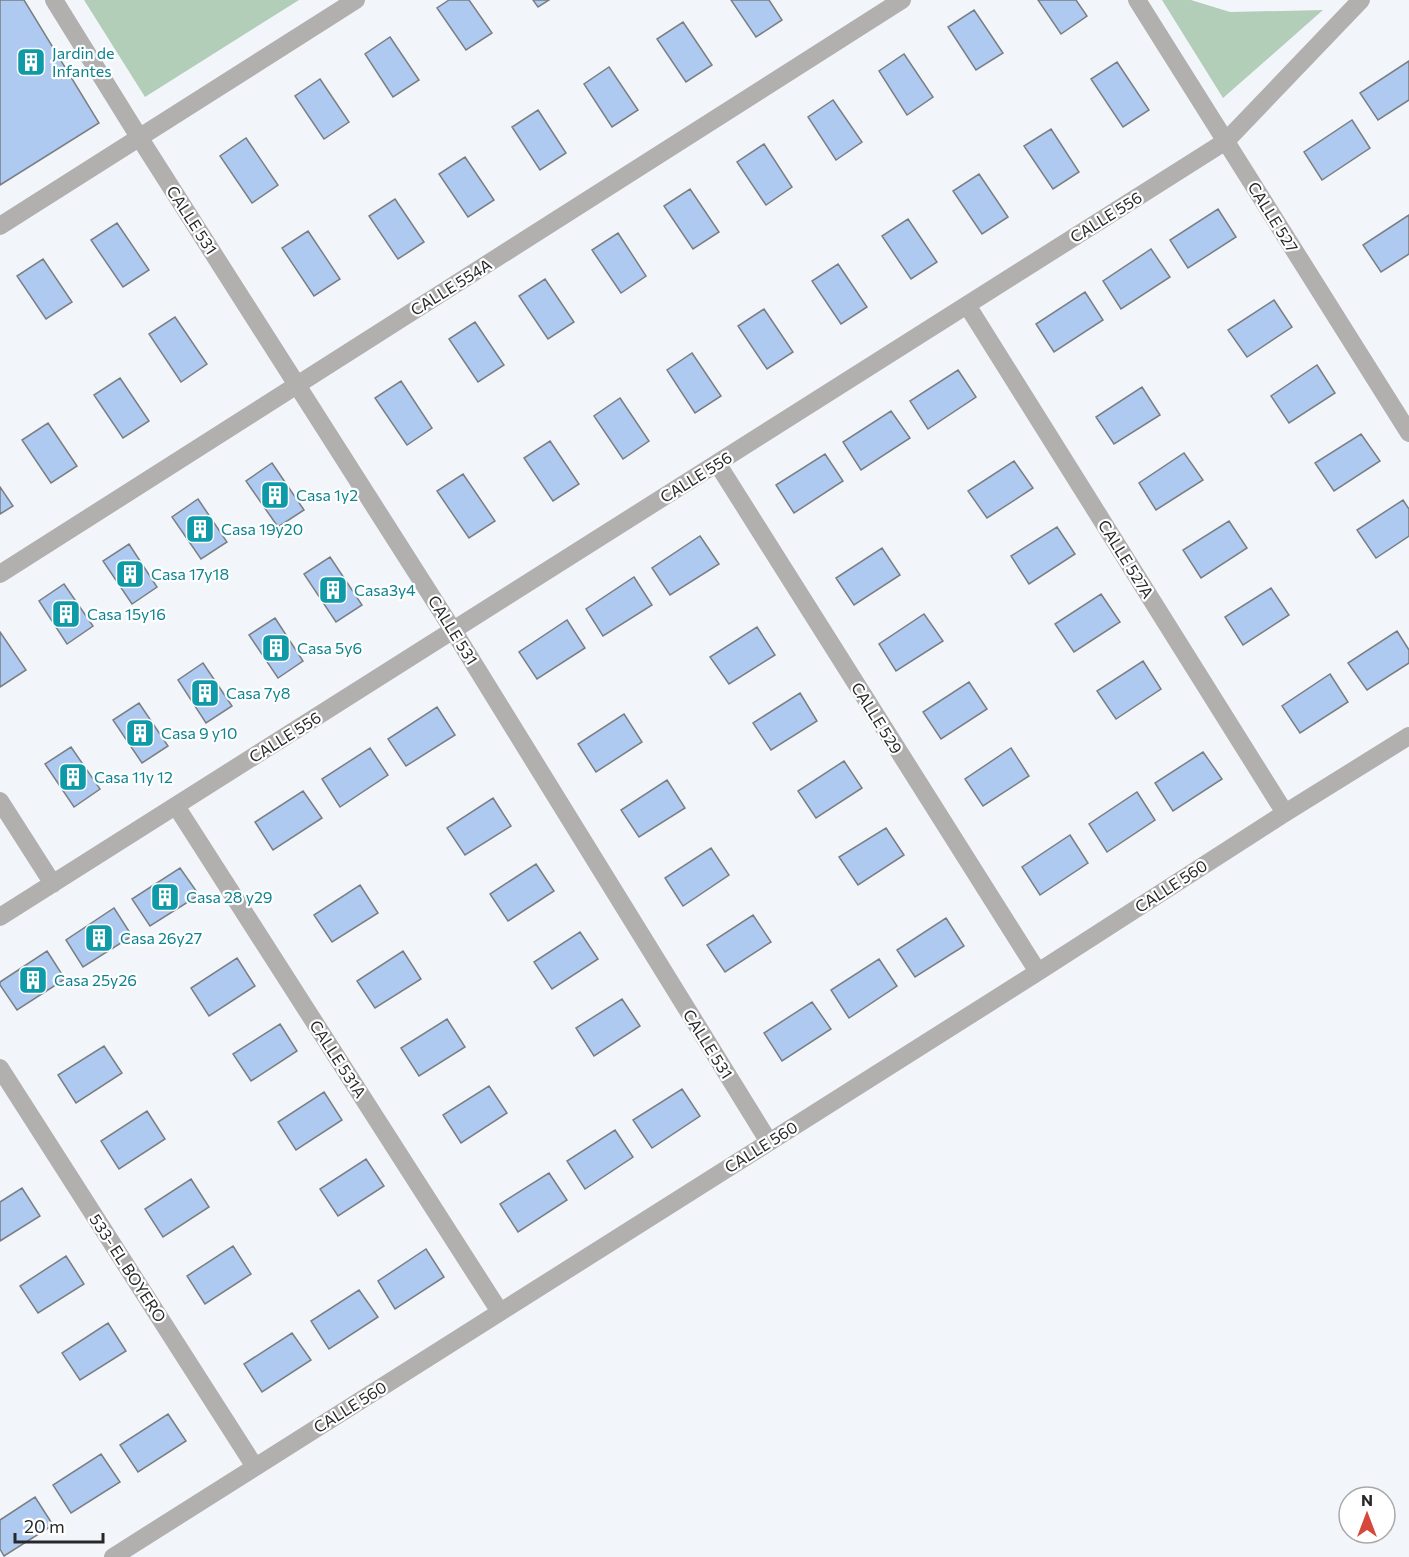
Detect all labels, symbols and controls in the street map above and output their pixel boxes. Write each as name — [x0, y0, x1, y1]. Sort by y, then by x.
place label: Jardin de Infantes — [52, 43, 114, 80]
building icon: Jardin de Infantes — [15, 46, 47, 78]
street label: CALLE 527 — [1244, 178, 1303, 255]
street label: CALLE 531 — [163, 182, 222, 258]
street label: CALLE 556 — [1066, 187, 1145, 246]
street label: CALLE 554A — [407, 254, 495, 319]
street label: CALLE 556 — [656, 447, 735, 506]
building icon: Casa 1y2 — [259, 479, 291, 511]
place label: Casa 1y2 — [296, 485, 358, 504]
building icon: Casa 19y20 — [184, 513, 216, 545]
street label: CALLE 527A — [1095, 516, 1158, 602]
place label: Casa 19y20 — [221, 519, 303, 538]
building icon: Casa 17y18 — [114, 558, 146, 590]
place label: Casa 17y18 — [151, 564, 229, 583]
building icon: Casa3y4 — [317, 574, 349, 606]
place label: Casa3y4 — [354, 580, 416, 599]
street label: CALLE 531 — [425, 592, 482, 668]
building icon: Casa 15y16 — [50, 598, 82, 630]
place label: Casa 15y16 — [87, 604, 166, 623]
building icon: Casa 5y6 — [260, 632, 292, 664]
place label: Casa 5y6 — [297, 638, 362, 657]
building icon: Casa 7y8 — [189, 677, 221, 709]
street label: CALLE 529 — [848, 679, 907, 757]
place label: Casa 7y8 — [226, 683, 290, 702]
street label: CALLE 556 — [245, 707, 324, 766]
building icon: Casa 9 y10 — [124, 717, 156, 749]
place label: Casa 9 y10 — [161, 723, 237, 742]
building icon: Casa 11y 12 — [57, 761, 89, 793]
place label: Casa 11y 12 — [94, 767, 173, 786]
street label: CALLE 560 — [1131, 855, 1210, 916]
building icon: Casa 28 y29 — [149, 881, 181, 913]
place label: Casa 28 y29 — [186, 887, 272, 906]
building icon: Casa 26y27 — [83, 922, 115, 954]
place label: Casa 26y27 — [120, 928, 202, 947]
building icon: Casa 25y26 — [17, 964, 49, 996]
place label: Casa 25y26 — [54, 970, 137, 989]
street label: CALLE 531 — [680, 1006, 737, 1082]
street label: CALLE 531A — [306, 1016, 371, 1101]
street label: CALLE 560 — [721, 1117, 801, 1176]
street label: 533- EL BOYERO — [86, 1210, 170, 1325]
street label: CALLE 560 — [310, 1377, 390, 1436]
north arrow — [1337, 1485, 1397, 1545]
text: N — [1361, 1490, 1373, 1509]
scale bar — [15, 1506, 104, 1544]
text: 20 m — [24, 1515, 65, 1537]

